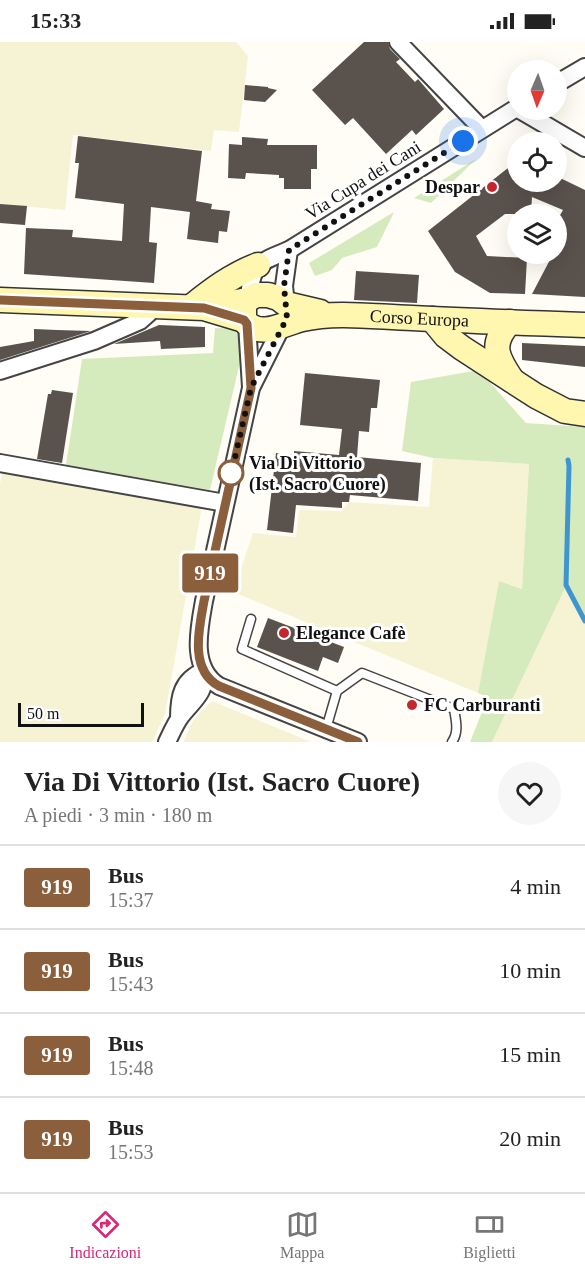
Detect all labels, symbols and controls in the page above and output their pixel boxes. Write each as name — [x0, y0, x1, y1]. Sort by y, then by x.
text: 15:33 — [30, 8, 81, 33]
north arrow — [507, 60, 567, 120]
map controls — [507, 60, 567, 264]
your location — [448, 126, 478, 156]
button: locate — [507, 132, 567, 192]
street label: Via Cupa dei Cani — [302, 136, 424, 224]
place label: Despar — [425, 177, 480, 197]
marker: Despar — [485, 180, 499, 194]
button: layers — [507, 204, 567, 264]
street label: Corso Europa — [369, 306, 469, 331]
place label: Via Di Vittorio (Ist. Sacro Cuore) — [249, 453, 386, 495]
marker: Via Di Vittorio (Ist. Sacro Cuore) — [218, 460, 244, 486]
line badge: 919 — [176, 554, 244, 592]
text: 919 — [194, 561, 226, 585]
place label: Elegance Cafè — [296, 623, 405, 643]
marker: Elegance Cafè — [277, 626, 291, 640]
place label: FC Carburanti — [424, 695, 541, 715]
marker: FC Carburanti — [405, 698, 419, 712]
scale bar — [18, 700, 144, 728]
text: 50 m — [27, 705, 59, 722]
button: heart — [498, 762, 561, 825]
text: Via Di Vittorio (Ist. Sacro Cuore) — [24, 766, 420, 797]
text: A piedi · 3 min · 180 m — [24, 804, 212, 826]
text: Bus — [108, 863, 143, 888]
text: 4 min — [510, 874, 561, 899]
text: 919 — [41, 875, 73, 899]
text: 15:37 — [108, 889, 154, 911]
text: Bus — [108, 947, 143, 972]
text: 10 min — [499, 958, 561, 983]
text: 919 — [41, 959, 73, 983]
text: 15:43 — [108, 973, 154, 995]
text: Bus — [108, 1031, 143, 1056]
text: 15 min — [499, 1042, 561, 1067]
text: 919 — [41, 1043, 73, 1067]
text: 15:48 — [108, 1057, 154, 1079]
text: Bus — [108, 1115, 143, 1140]
text: 20 min — [499, 1126, 561, 1151]
text: 919 — [41, 1127, 73, 1151]
text: 15:53 — [108, 1141, 154, 1163]
tab: Indicazioni — [69, 1208, 141, 1262]
tab: Mappa — [280, 1208, 324, 1262]
tab: Biglietti — [463, 1208, 516, 1262]

